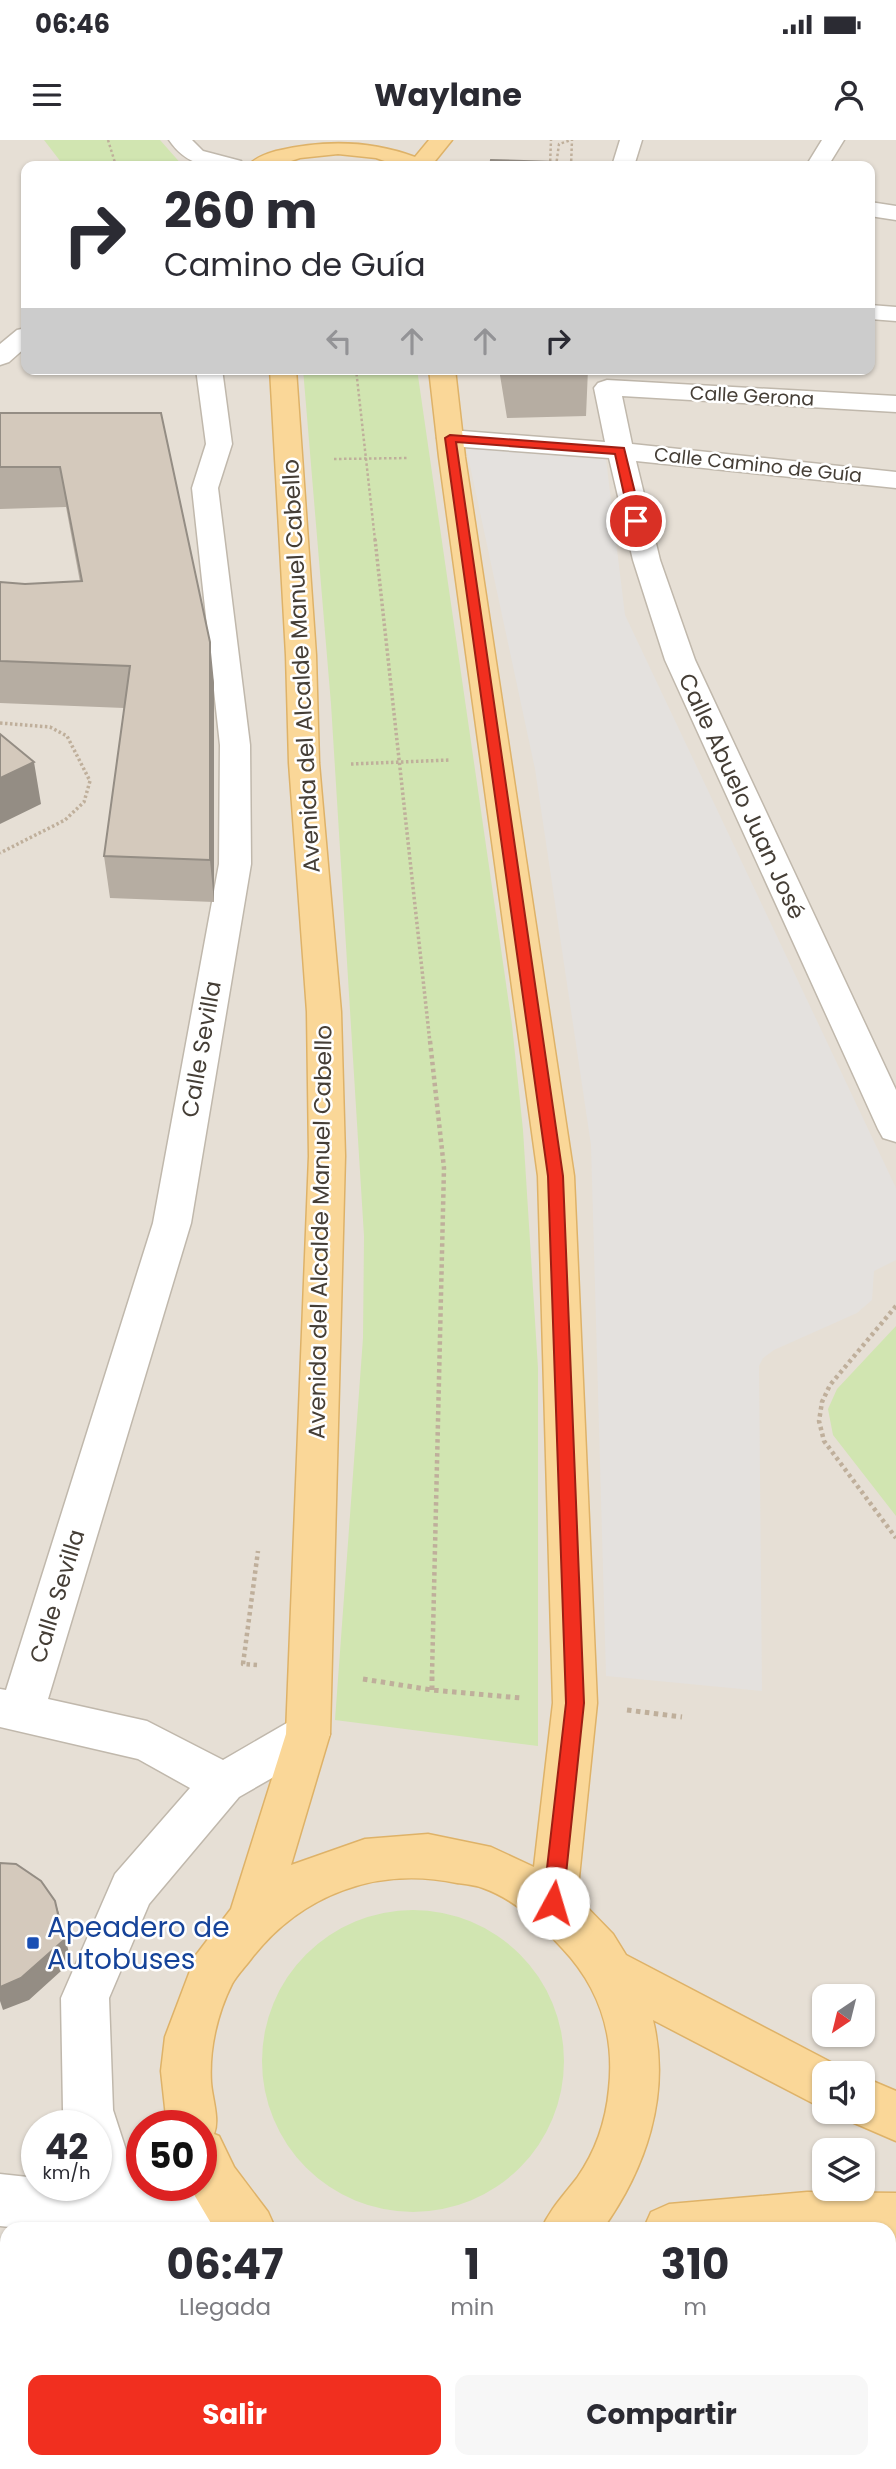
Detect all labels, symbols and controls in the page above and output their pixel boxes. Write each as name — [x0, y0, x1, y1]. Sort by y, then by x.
text: 06:46 — [35, 6, 110, 42]
text: Waylane — [374, 72, 522, 117]
icon: menu — [28, 76, 66, 114]
icon: person — [830, 76, 868, 114]
text: 260 m — [164, 177, 317, 245]
icon: right — [49, 189, 140, 280]
text: Camino de Guía — [164, 242, 426, 287]
icon: left — [320, 322, 358, 360]
icon: ahead — [393, 322, 431, 360]
icon: ahead — [466, 322, 504, 360]
icon: right — [539, 322, 577, 360]
street label: Calle Gerona — [689, 379, 815, 413]
street label: Calle Camino de Guía — [653, 441, 863, 489]
street label: Avenida del Alcalde Manuel Cabello — [274, 458, 328, 874]
pin — [606, 491, 666, 551]
icon: arrive — [617, 502, 655, 540]
street label: Calle Abuelo Juan José — [671, 668, 813, 924]
street label: Calle Sevilla — [173, 978, 229, 1120]
street label: Avenida del Alcalde Manuel Cabello — [300, 1025, 340, 1439]
street label: Calle Sevilla — [21, 1525, 93, 1667]
position arrow — [516, 1866, 590, 1940]
place label: Apeadero de Autobuses — [47, 1908, 230, 1979]
marker: Apeadero de Autobuses — [25, 1935, 41, 1951]
north arrow — [812, 1984, 875, 2048]
map controls — [812, 1984, 875, 2201]
button: sound — [812, 2061, 875, 2124]
speed limit sign: 50 — [126, 2110, 217, 2201]
text: 42 — [45, 2122, 88, 2171]
button: layers — [812, 2138, 875, 2201]
text: km/h — [43, 2160, 90, 2185]
text: 06:47 — [167, 2235, 284, 2294]
text: 1 — [464, 2235, 480, 2294]
text: 310 — [661, 2235, 729, 2294]
text: Llegada — [179, 2291, 271, 2323]
text: min — [450, 2291, 494, 2323]
text: m — [683, 2291, 707, 2323]
button: Salir — [28, 2375, 441, 2455]
button: Compartir — [455, 2375, 868, 2455]

